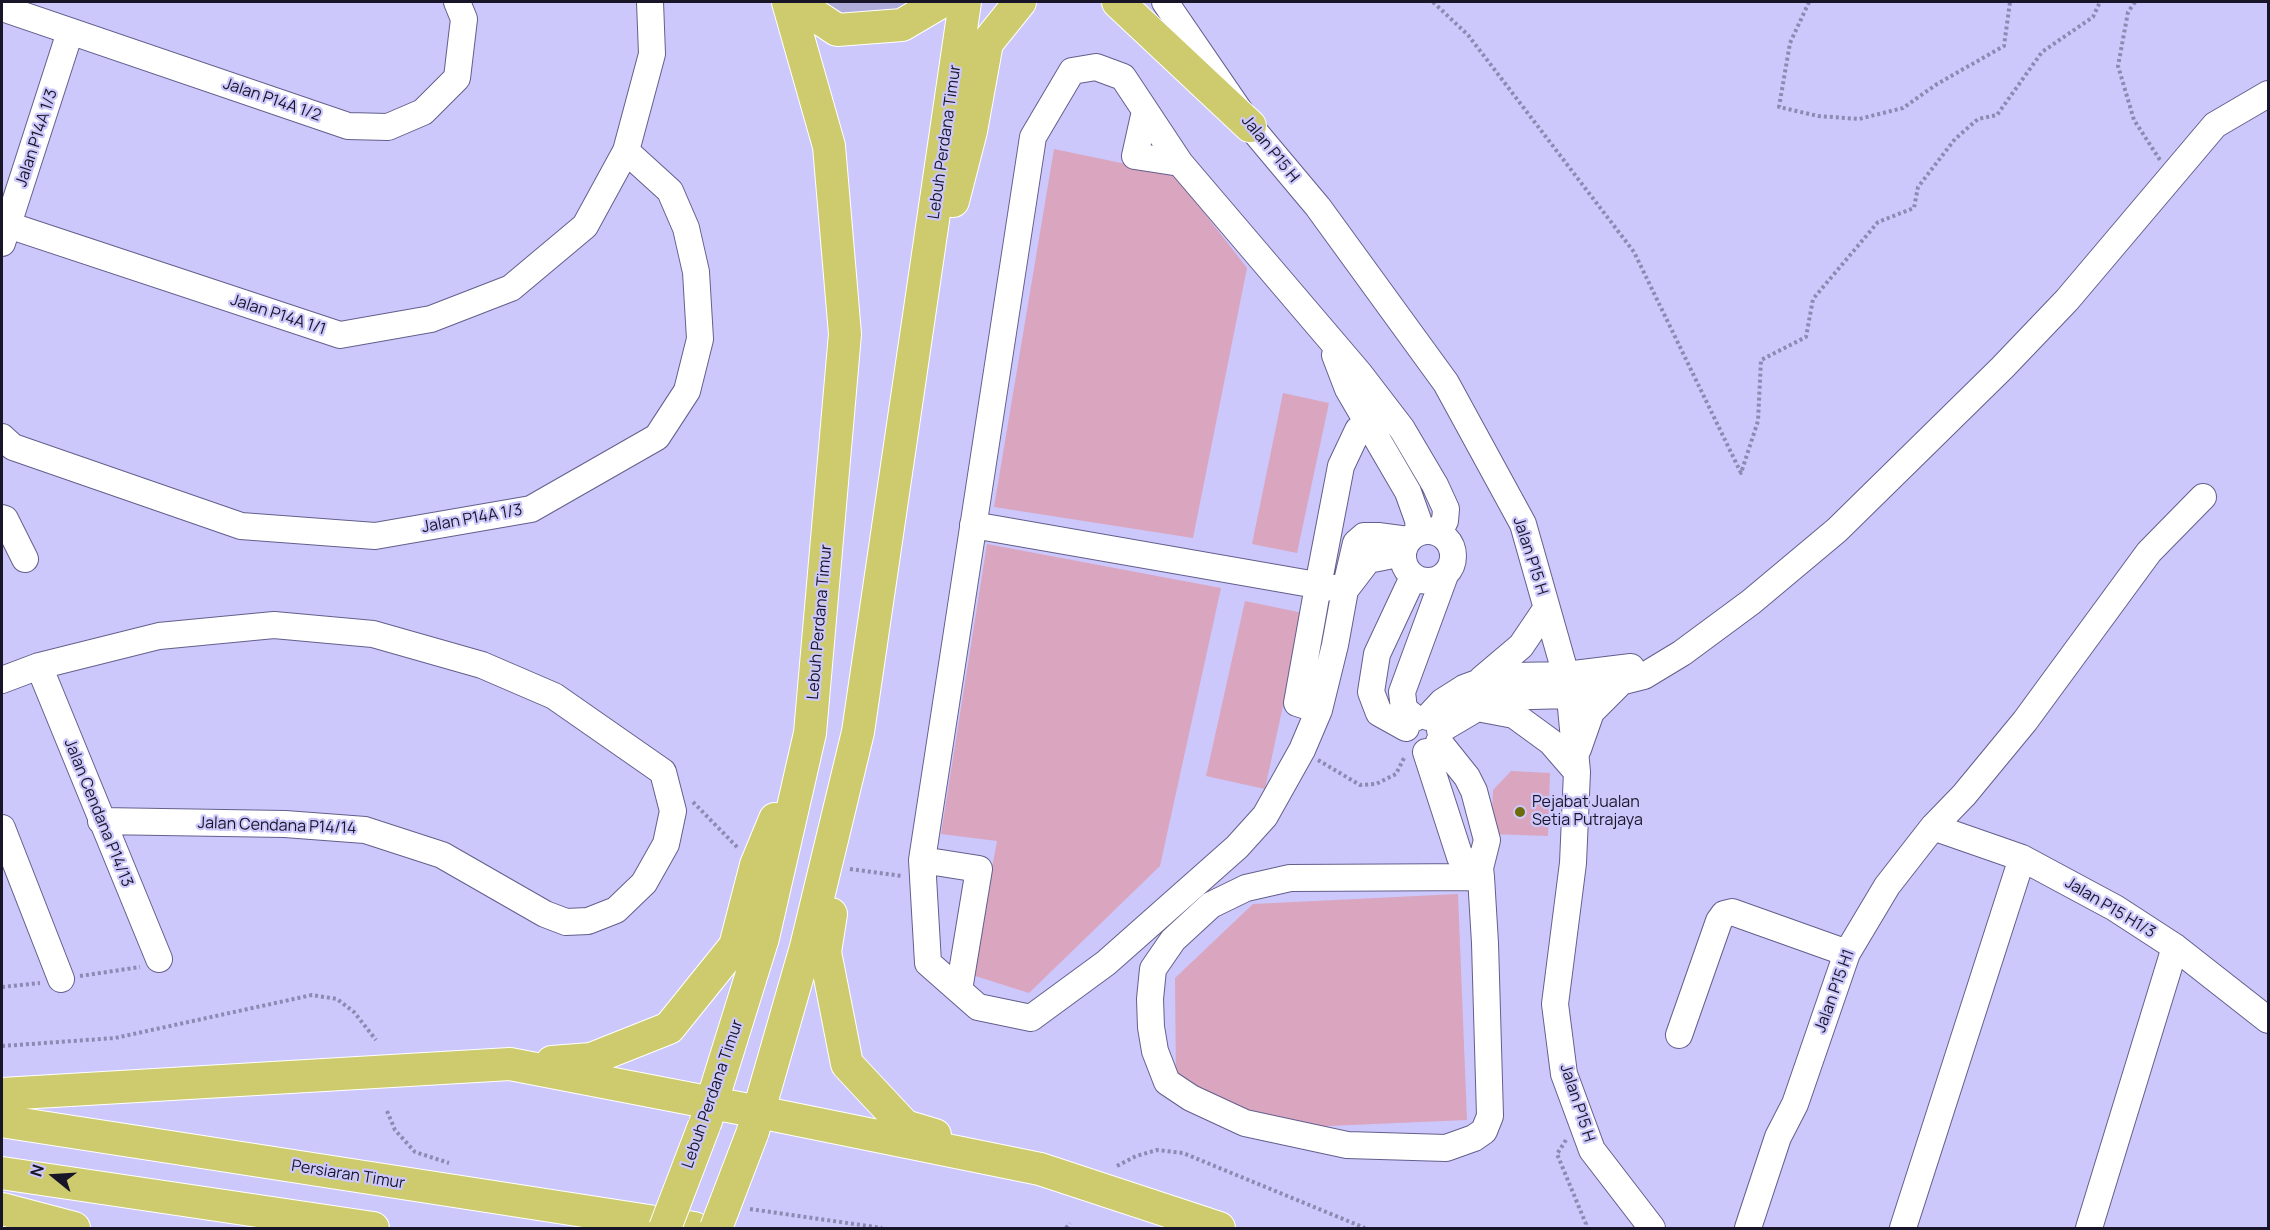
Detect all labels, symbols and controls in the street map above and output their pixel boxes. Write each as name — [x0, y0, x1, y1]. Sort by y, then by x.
street label: Lebuh Perdana Timur — [925, 63, 965, 221]
street label: Jalan P14A 1/2 — [221, 74, 323, 126]
street label: Jalan P14A 1/3 — [12, 87, 62, 189]
street label: Jalan P15 H — [1237, 112, 1303, 186]
street label: Jalan P14A 1/1 — [228, 291, 328, 339]
street label: Jalan P14A 1/3 — [420, 501, 524, 537]
street label: Jalan P15 H — [1508, 515, 1552, 597]
street label: Lebuh Perdana Timur — [804, 544, 836, 700]
street label: Jalan Cendana P14/13 — [59, 736, 137, 890]
place label: Pejabat Jualan Setia Putrajaya — [1532, 793, 1643, 831]
marker: Pejabat Jualan Setia Putrajaya — [1513, 805, 1527, 819]
street label: Jalan Cendana P14/14 — [197, 814, 357, 838]
street label: Jalan P15 H1/3 — [2061, 873, 2159, 943]
street label: Jalan P15 H1 — [1811, 947, 1859, 1035]
street label: Lebuh Perdana Timur — [679, 1017, 747, 1171]
street label: Jalan P15 H — [1555, 1062, 1599, 1144]
north arrow — [24, 1146, 84, 1206]
street label: Persiaran Timur — [290, 1157, 406, 1193]
text: N — [25, 1162, 49, 1179]

